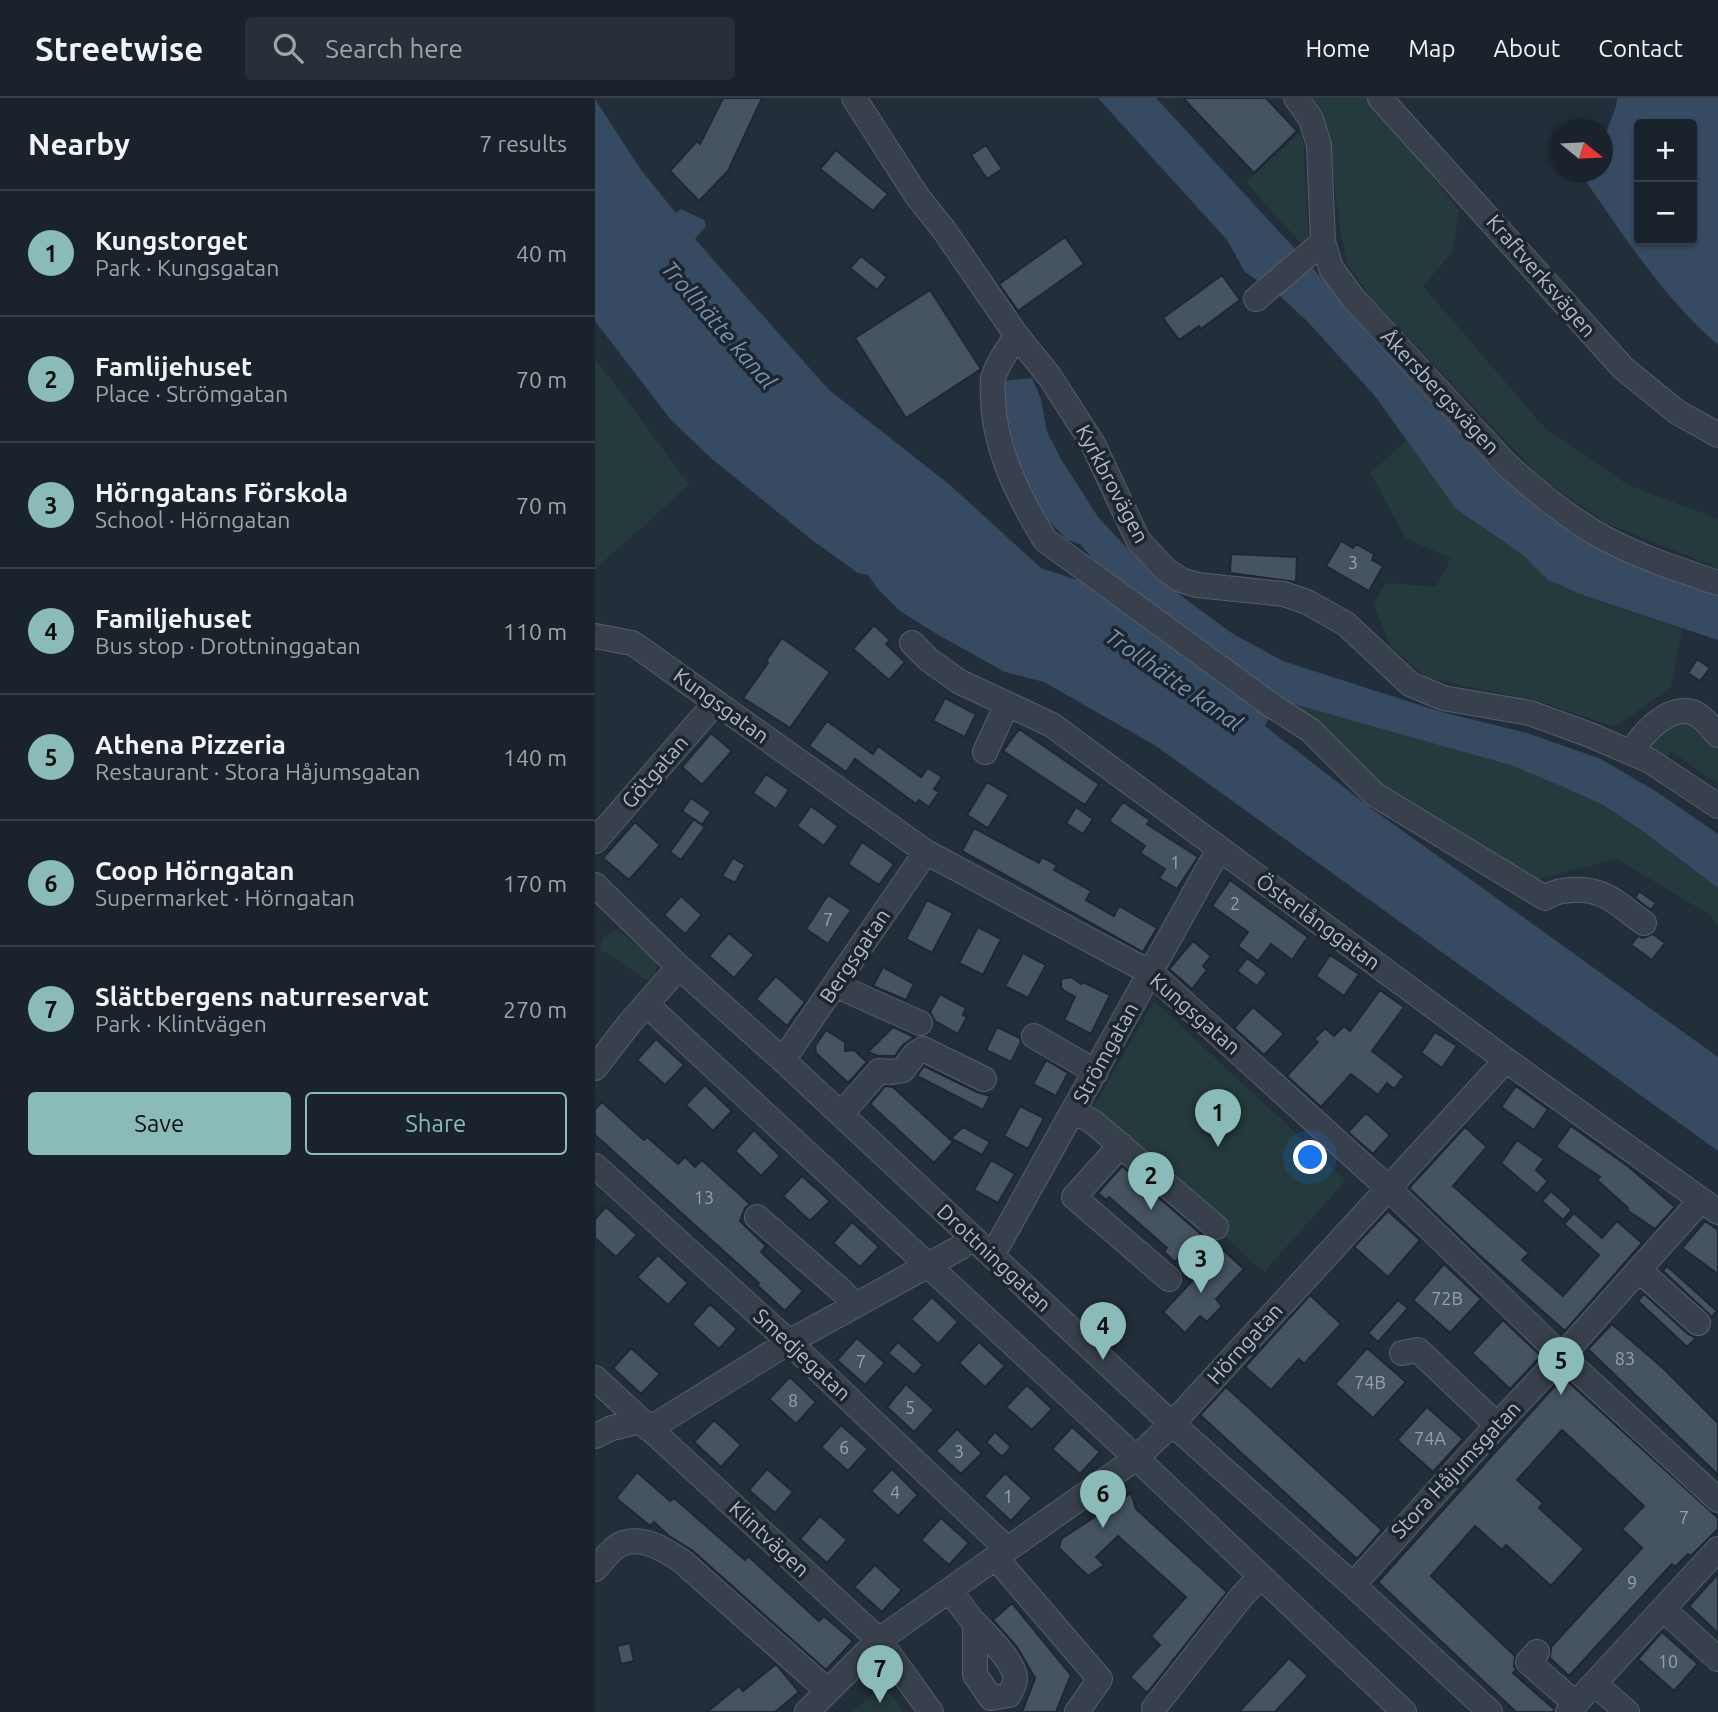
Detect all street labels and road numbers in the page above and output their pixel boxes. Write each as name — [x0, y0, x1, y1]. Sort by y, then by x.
street label: Kraftverksvägen — [1482, 209, 1601, 341]
street label: Åkersbergsvägen — [1377, 324, 1505, 459]
street label: Kyrkbrovägen — [1072, 420, 1154, 547]
street label: Kungsgatan — [669, 663, 774, 748]
street label: Götgatan — [616, 730, 692, 813]
street label: Österlånggatan — [1252, 868, 1385, 974]
street label: Bergsgatan — [814, 904, 894, 1007]
street label: Kungsgatan — [1146, 968, 1246, 1059]
street label: Strömgatan — [1068, 998, 1143, 1107]
street label: Drottninggatan — [933, 1199, 1056, 1316]
street label: Hörngatan — [1202, 1298, 1287, 1389]
street label: Smedjegatan — [749, 1303, 856, 1405]
street label: Stora Håjumsgatan — [1386, 1396, 1525, 1543]
street label: Klintvägen — [725, 1495, 815, 1581]

